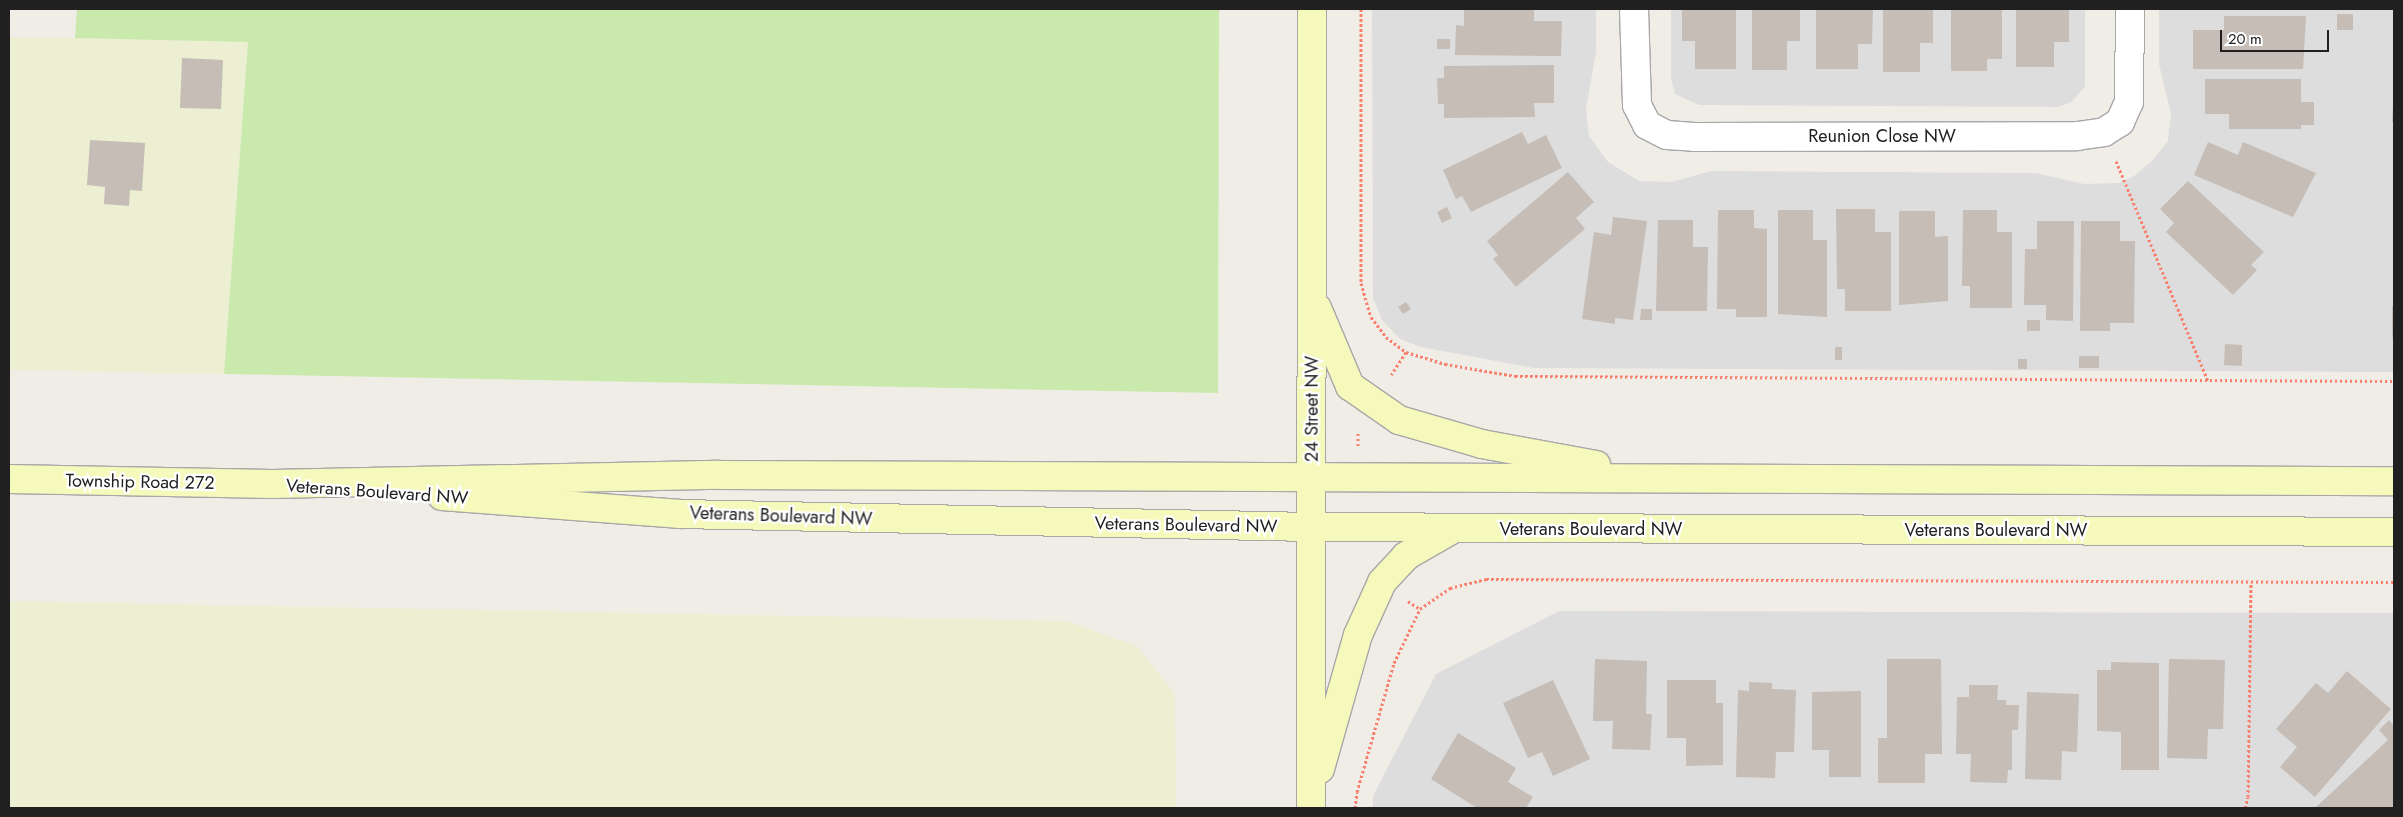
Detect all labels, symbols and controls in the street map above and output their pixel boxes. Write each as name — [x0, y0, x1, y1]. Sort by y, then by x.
scale bar — [2223, 20, 2332, 52]
text: 20 m — [2228, 28, 2262, 50]
street label: Reunion Close NW — [1808, 125, 1956, 147]
street label: 24 Street NW — [1301, 356, 1323, 462]
street label: Township Road 272 — [65, 470, 215, 494]
street label: Veterans Boulevard NW — [285, 475, 469, 509]
street label: Veterans Boulevard NW — [689, 502, 873, 530]
street label: Veterans Boulevard NW — [1094, 513, 1278, 537]
street label: Veterans Boulevard NW — [1500, 518, 1682, 540]
street label: Veterans Boulevard NW — [1905, 519, 2087, 541]

